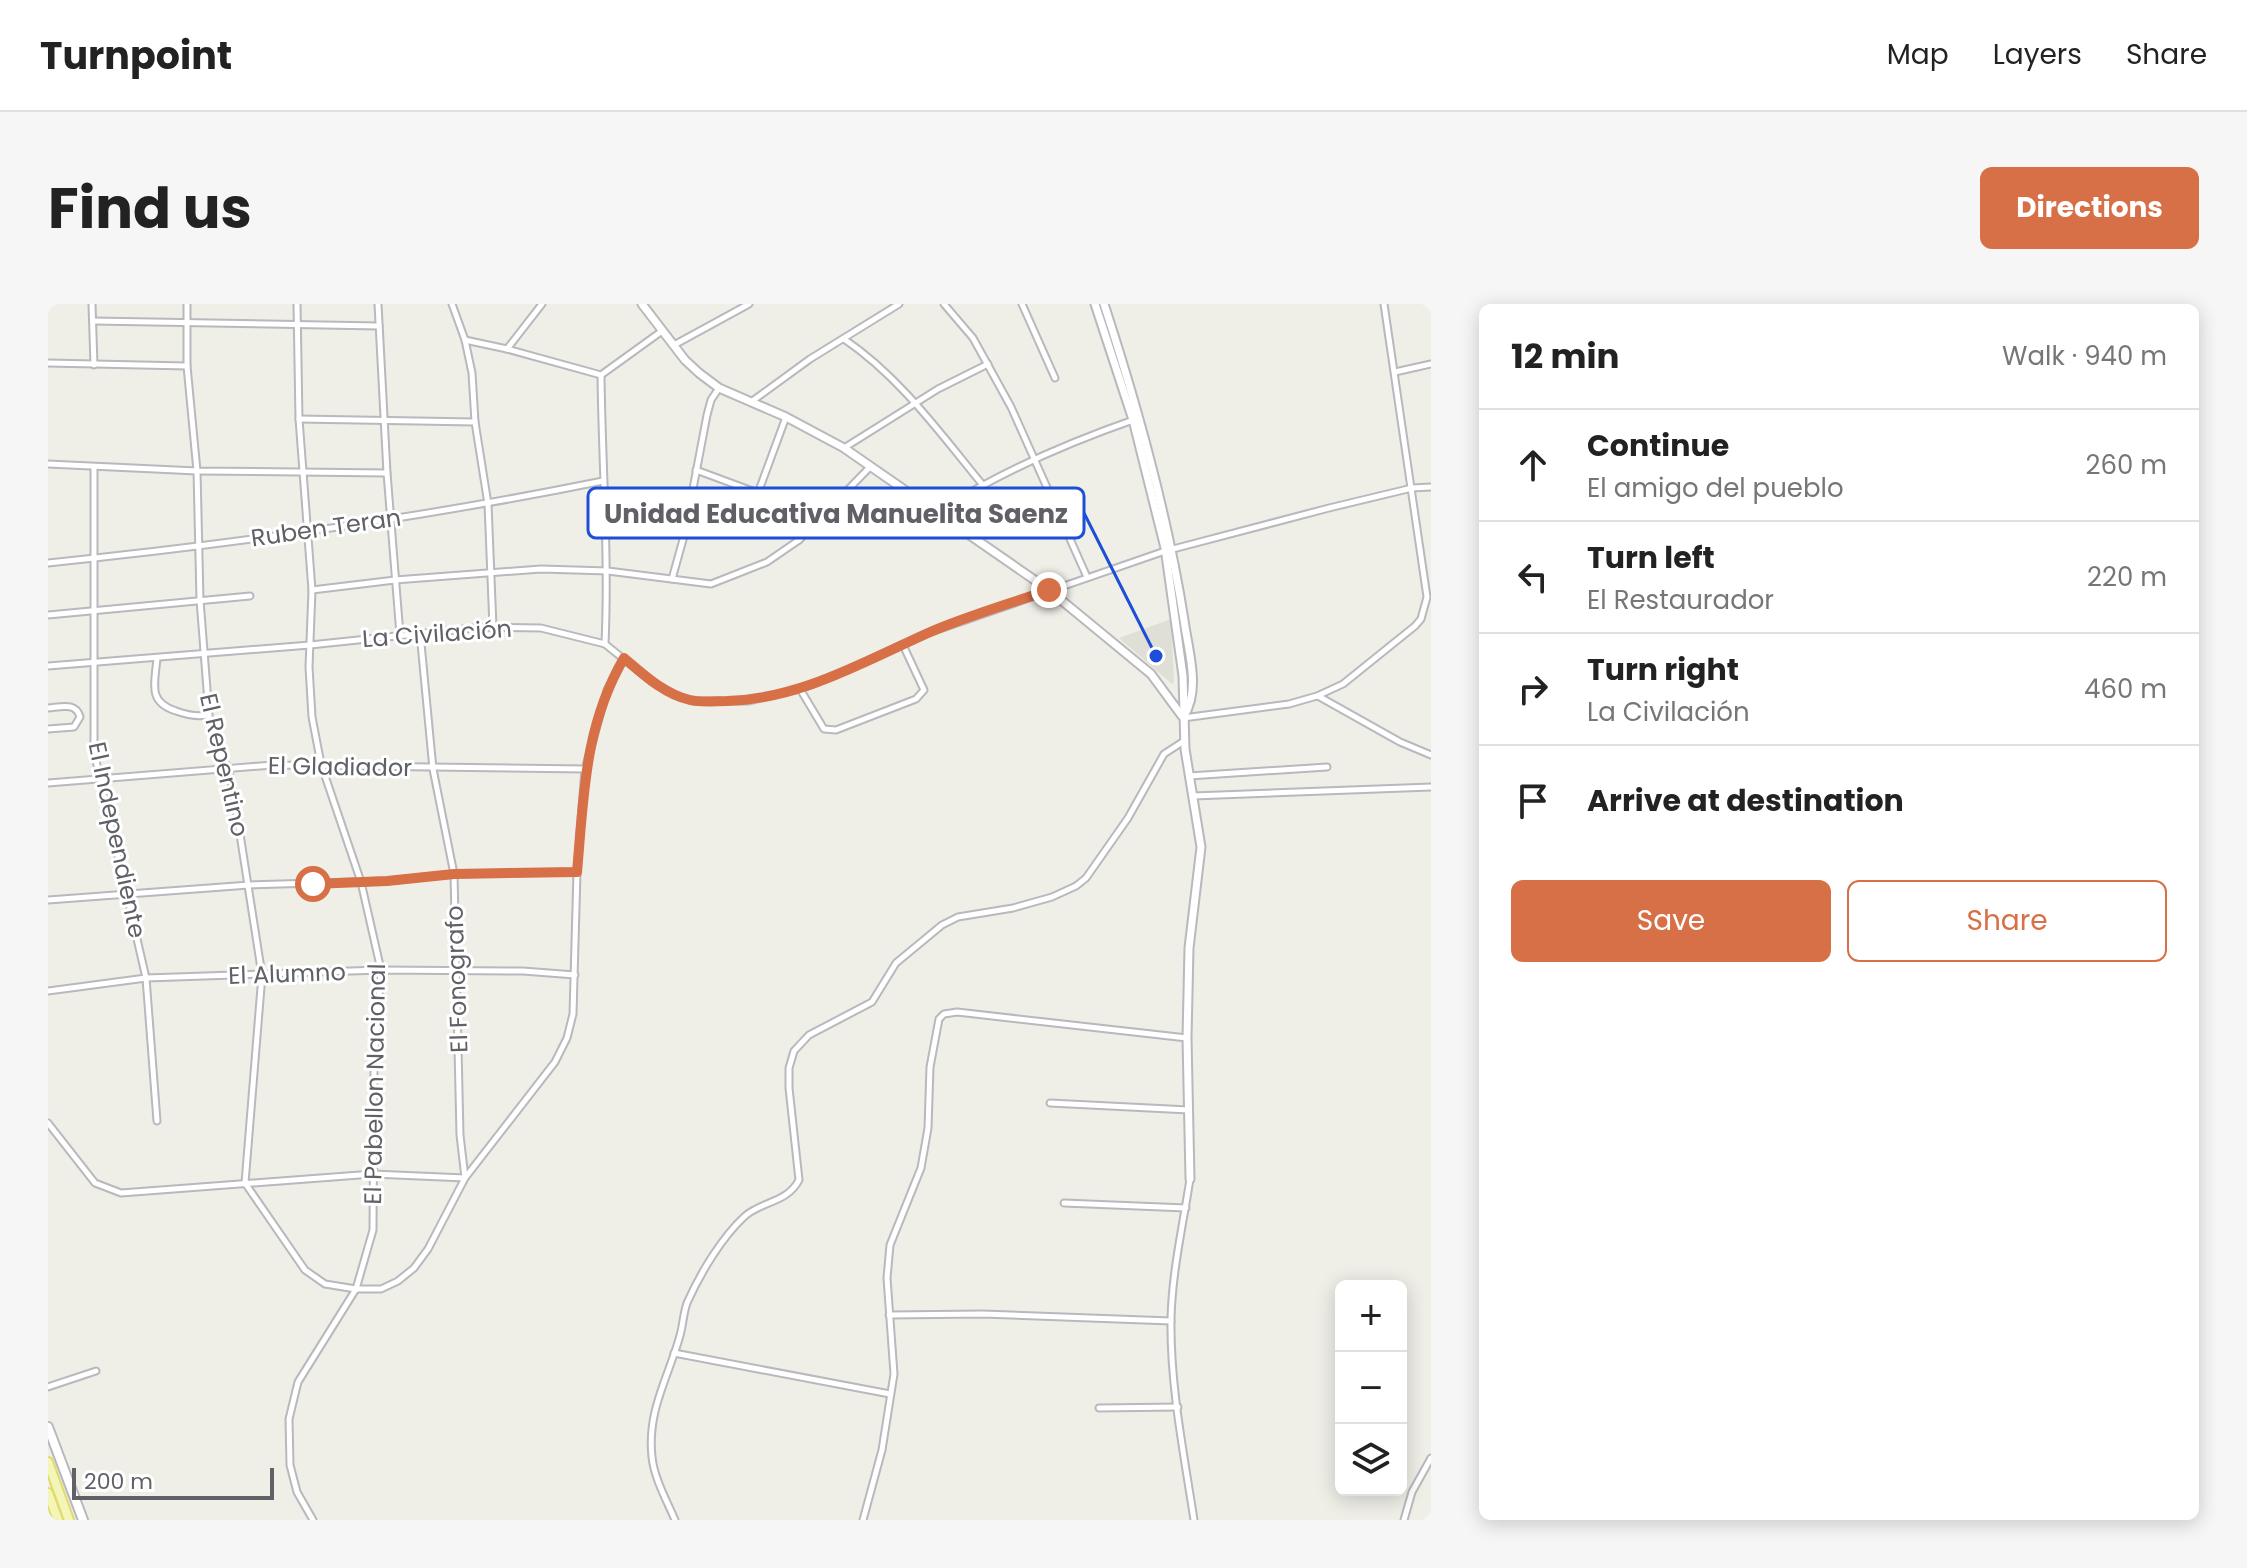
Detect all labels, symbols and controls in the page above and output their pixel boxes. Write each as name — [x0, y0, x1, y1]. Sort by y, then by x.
text: Turnpoint — [40, 29, 232, 82]
text: Map — [1887, 35, 1949, 74]
text: Layers — [1993, 35, 2082, 74]
text: Share — [2126, 35, 2207, 74]
button: Directions — [1980, 167, 2199, 249]
text: Find us — [48, 169, 252, 248]
text: 12 min — [1511, 332, 1619, 380]
text: Walk · 940 m — [2002, 338, 2167, 374]
text: Continue — [1587, 424, 1729, 467]
icon: ahead — [1511, 443, 1555, 487]
text: 260 m — [2085, 447, 2167, 483]
text: El amigo del pueblo — [1587, 470, 1844, 506]
callout: Unidad Educativa Manuelita Saenz — [588, 488, 1084, 538]
text: Unidad Educativa Manuelita Saenz — [604, 496, 1068, 532]
street label: Ruben Teran — [249, 501, 403, 554]
text: Turn left — [1587, 536, 1715, 579]
icon: left — [1511, 555, 1555, 599]
text: 220 m — [2087, 559, 2167, 595]
route end — [1031, 572, 1067, 608]
text: El Restaurador — [1587, 582, 1774, 618]
street label: La Civilación — [361, 612, 513, 655]
text: Turn right — [1587, 648, 1739, 691]
icon: right — [1511, 667, 1555, 711]
text: 460 m — [2084, 671, 2167, 707]
street label: El Repentino — [192, 690, 257, 840]
text: La Civilación — [1587, 694, 1750, 730]
street label: El Independiente — [81, 739, 154, 941]
street label: El Gladiador — [268, 749, 412, 784]
icon: arrive — [1511, 779, 1555, 823]
text: Arrive at destination — [1587, 779, 1904, 822]
route start — [295, 866, 331, 902]
button: Save — [1511, 880, 1831, 962]
button: Share — [1847, 880, 2167, 962]
street label: El Fonografo — [437, 905, 476, 1053]
street label: El Alumno — [228, 955, 346, 992]
street label: El Pabellon Nacional — [356, 963, 393, 1205]
map controls — [1335, 1280, 1407, 1496]
button: + — [1335, 1280, 1407, 1352]
button: − — [1335, 1352, 1407, 1424]
button: layers — [1335, 1424, 1407, 1496]
scale bar — [72, 1464, 274, 1500]
text: 200 m — [84, 1466, 153, 1497]

